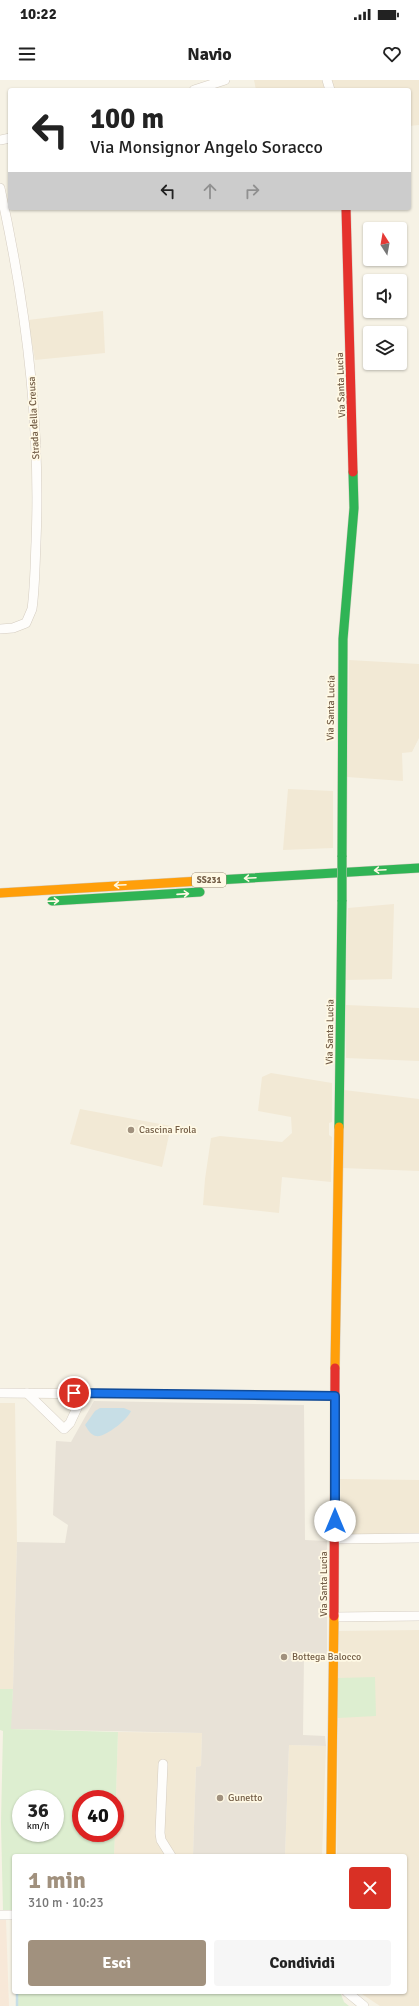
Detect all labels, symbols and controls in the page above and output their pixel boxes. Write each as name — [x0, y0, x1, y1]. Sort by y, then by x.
text: 10:22 — [20, 5, 57, 23]
icon: menu — [16, 43, 38, 65]
text: Navio — [187, 43, 232, 65]
icon: heart — [381, 43, 403, 65]
text: 100 m — [90, 102, 164, 136]
icon: left — [24, 104, 76, 156]
text: Via Monsignor Angelo Soracco — [90, 136, 323, 158]
icon: left — [157, 180, 179, 202]
icon: ahead — [199, 180, 221, 202]
icon: right — [241, 180, 263, 202]
north arrow — [363, 222, 407, 266]
map controls — [363, 222, 407, 370]
button: sound — [363, 274, 407, 318]
button: layers — [363, 326, 407, 370]
street label: Via Santa Lucia — [334, 352, 348, 418]
street label: Strada della Creusa — [26, 376, 42, 460]
street label: Via Santa Lucia — [324, 675, 338, 741]
one-way arrow — [374, 866, 387, 874]
road number: SS231 — [192, 873, 226, 887]
one-way arrow — [244, 874, 257, 881]
one-way arrow — [114, 882, 127, 889]
one-way arrow — [176, 890, 189, 897]
one-way arrow — [46, 897, 59, 904]
street label: Via Santa Lucia — [323, 999, 337, 1065]
place label: Cascina Frola — [139, 1124, 196, 1136]
marker: Cascina Frola — [126, 1125, 136, 1135]
pin — [57, 1376, 91, 1410]
icon: arrive — [63, 1382, 85, 1404]
position arrow — [314, 1500, 356, 1542]
street label: Via Santa Lucia — [318, 1551, 330, 1617]
place label: Bottega Balocco — [292, 1651, 361, 1663]
marker: Bottega Balocco — [279, 1652, 289, 1662]
speed limit sign: 40 — [72, 1790, 124, 1842]
place label: Gunetto — [228, 1792, 262, 1804]
marker: Gunetto — [215, 1793, 225, 1803]
text: 36 — [27, 1798, 49, 1823]
text: km/h — [27, 1820, 49, 1832]
text: 1 min — [28, 1865, 86, 1895]
button: close — [349, 1867, 391, 1909]
text: 310 m · 10:23 — [28, 1895, 104, 1911]
button: Esci — [28, 1940, 206, 1986]
button: Condividi — [214, 1940, 391, 1986]

